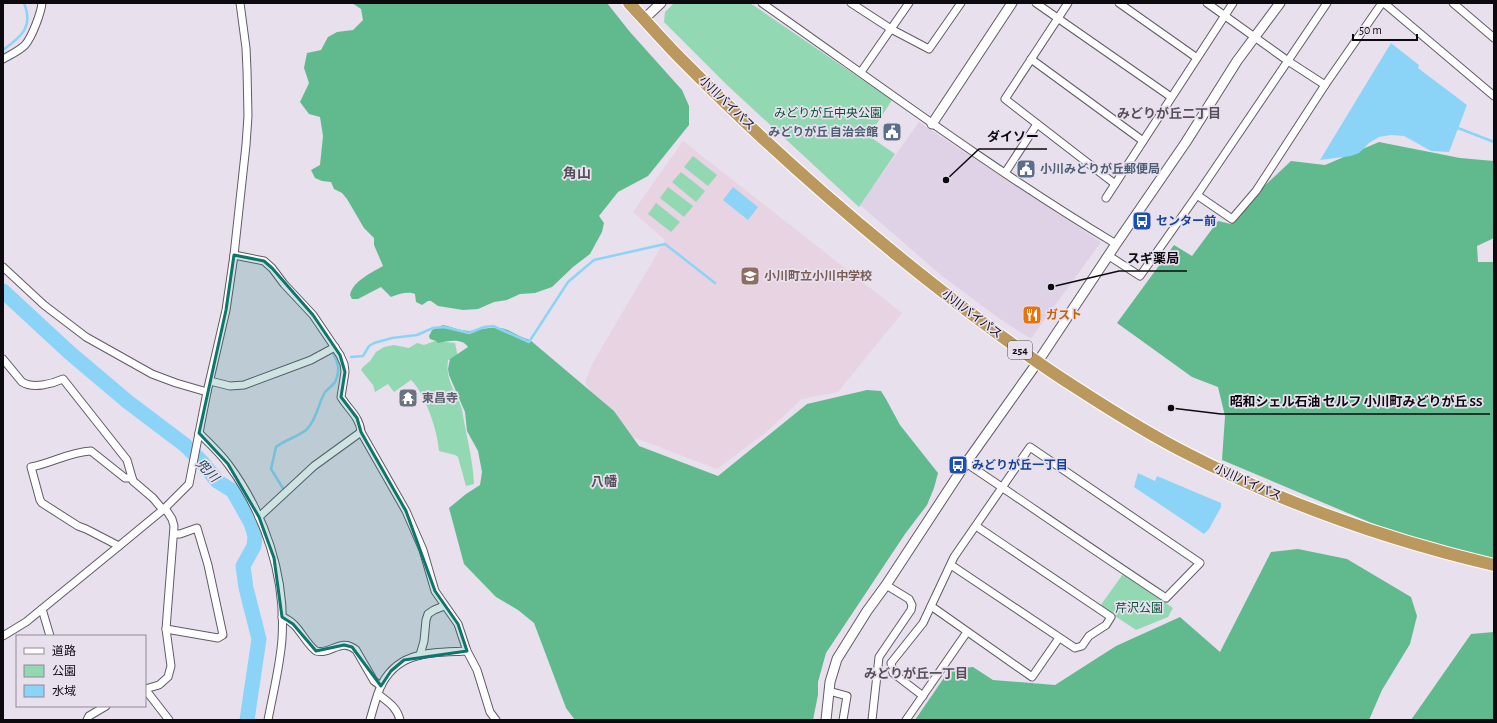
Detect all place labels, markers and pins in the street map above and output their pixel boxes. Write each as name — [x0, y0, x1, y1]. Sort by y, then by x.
public building icon: みどりが丘 自治会館 — [881, 121, 903, 143]
callout: ダイソー — [979, 124, 1047, 149]
place label: みどりが丘 自治会館 — [768, 125, 878, 138]
public building icon: 小川みどりが丘郵便局 — [1015, 158, 1037, 180]
place label: 小川みどりが丘郵便局 — [1040, 162, 1160, 175]
bus stop icon: センター前 — [1131, 210, 1153, 232]
place label: センター前 — [1156, 214, 1216, 227]
callout: スギ薬局 — [1119, 246, 1187, 271]
school or university icon: 小川町立小川中学校 — [739, 265, 761, 287]
place label: 小川町立小川中学校 — [764, 269, 872, 282]
restaurant icon: ガスト — [1021, 304, 1043, 326]
place label: ガスト — [1046, 308, 1082, 321]
temple icon: 東昌寺 — [397, 387, 419, 409]
callout: 昭和シェル石油 セルフ 小川町みどりが丘 SS — [1221, 389, 1490, 414]
place label: 東昌寺 — [422, 392, 458, 404]
bus stop icon: みどりが丘一丁目 — [947, 454, 969, 476]
place label: みどりが丘一丁目 — [972, 458, 1068, 471]

